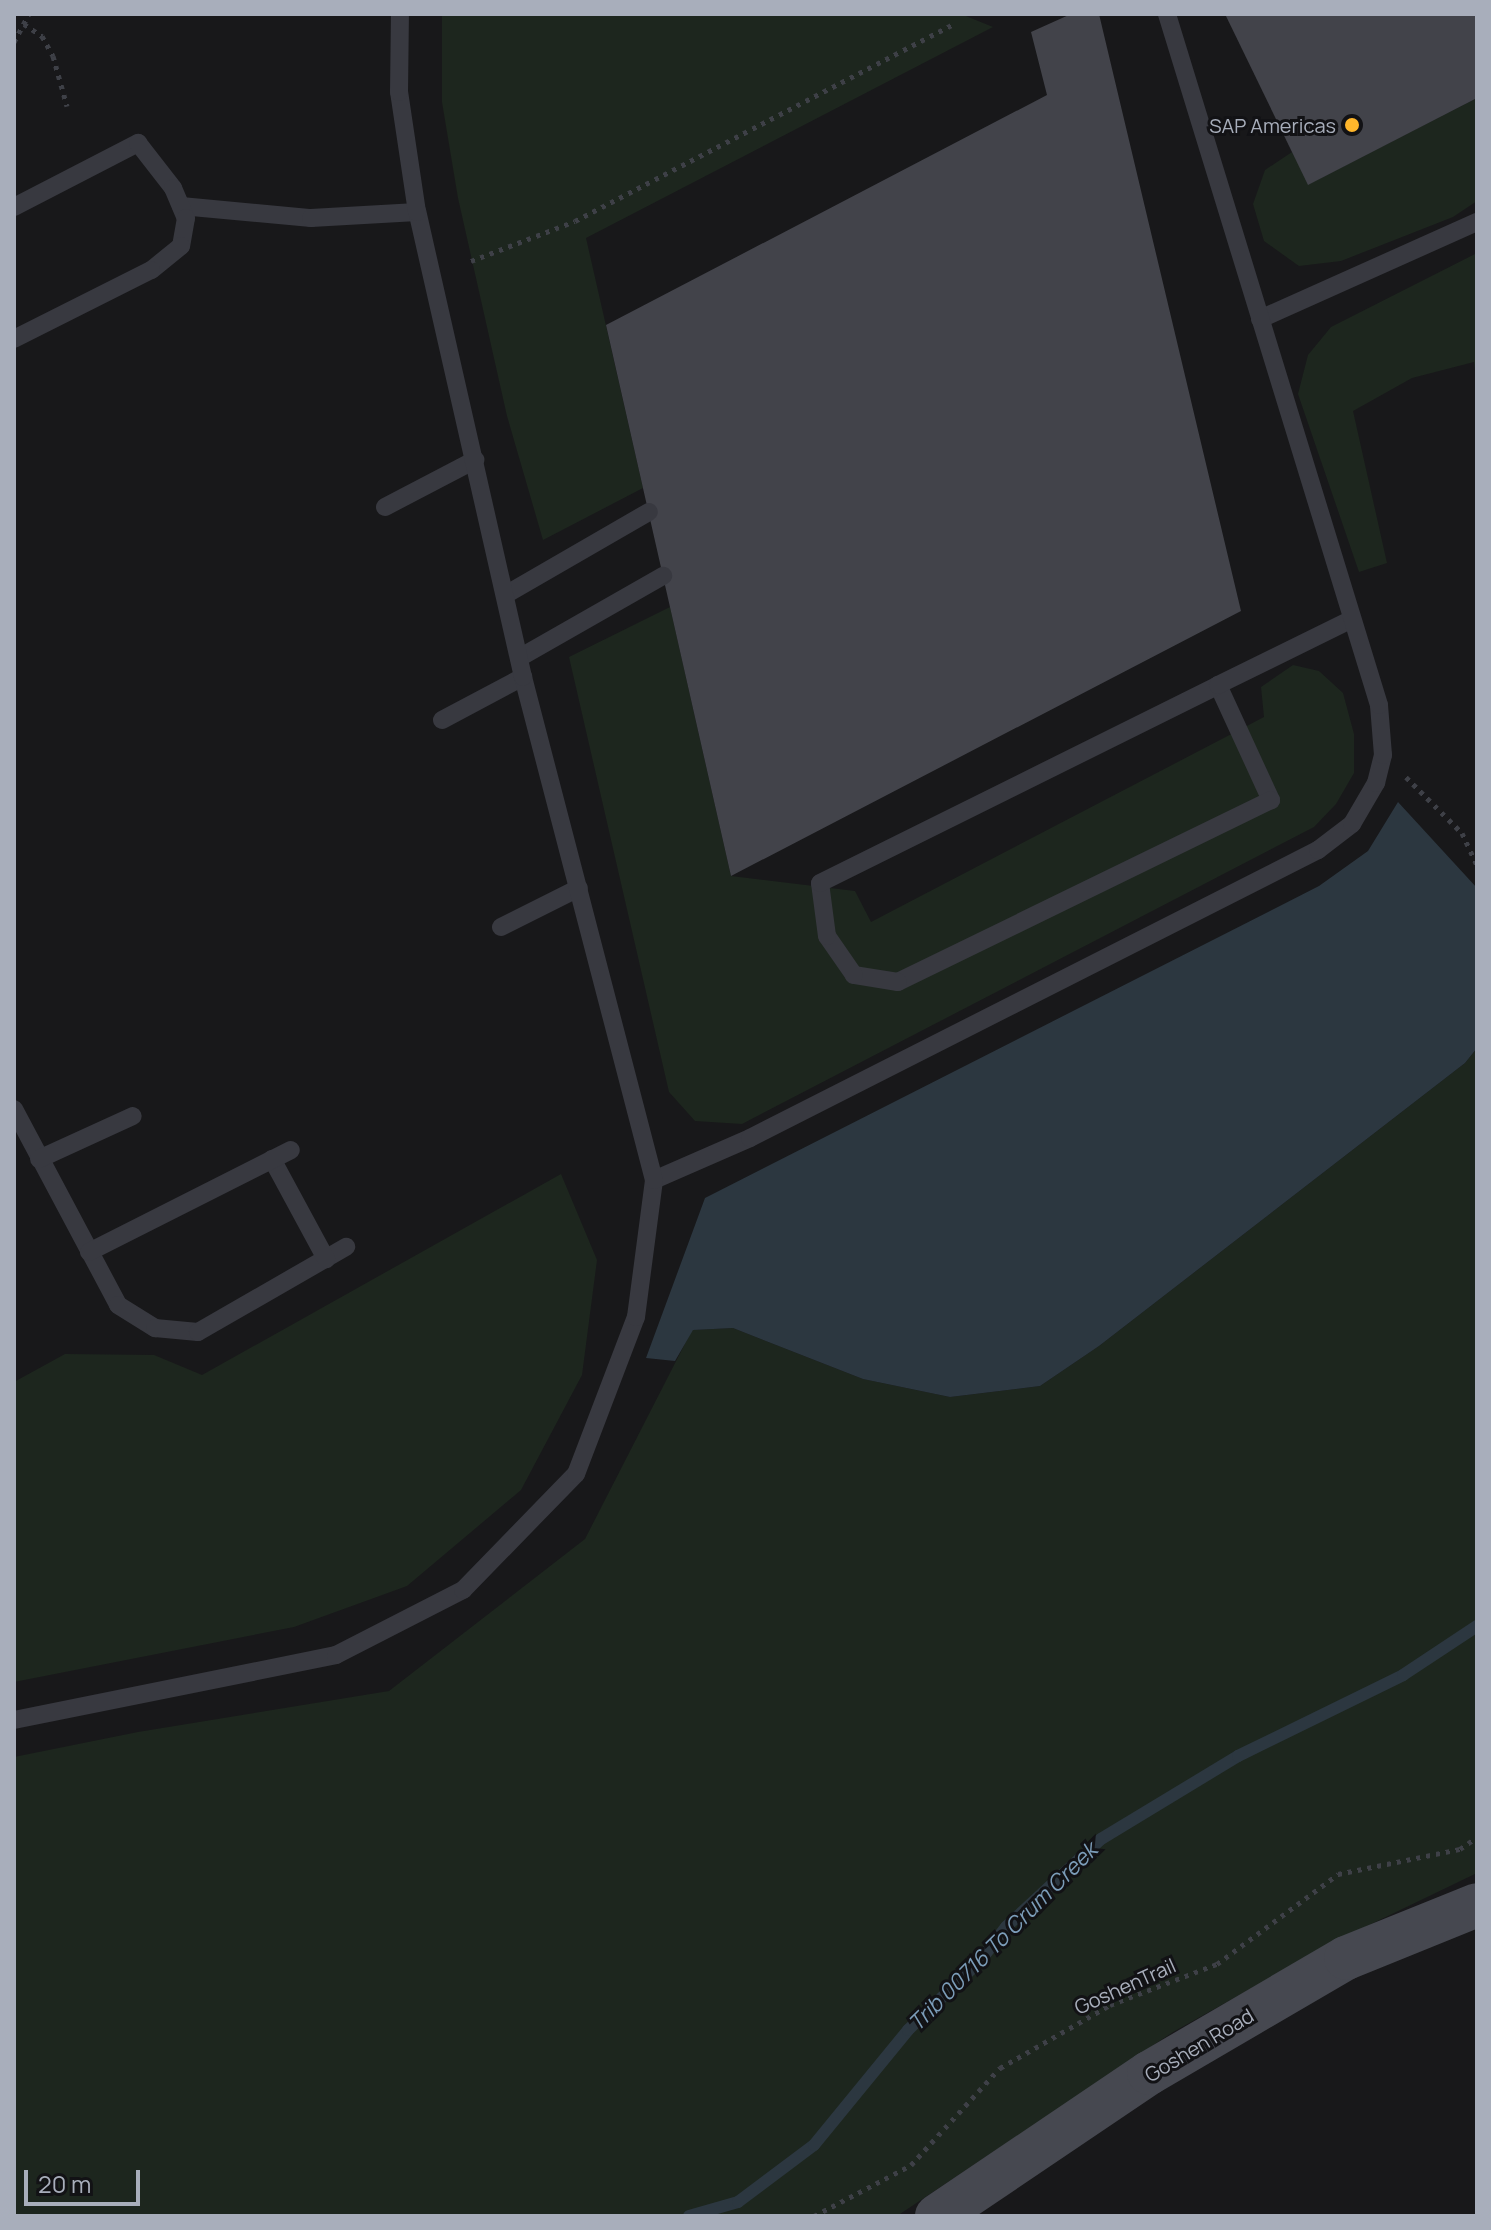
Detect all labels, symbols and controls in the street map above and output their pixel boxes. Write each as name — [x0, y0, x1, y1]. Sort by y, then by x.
place label: SAP Americas — [1209, 113, 1336, 137]
marker: SAP Americas — [1343, 116, 1361, 134]
water label: Trib 00716 To Crum Creek — [903, 1837, 1103, 2037]
street label: GoshenTrail — [1071, 1953, 1179, 2019]
street label: Goshen Road — [1140, 2003, 1258, 2087]
scale bar — [28, 2154, 144, 2204]
text: 20 m — [38, 2167, 91, 2200]

